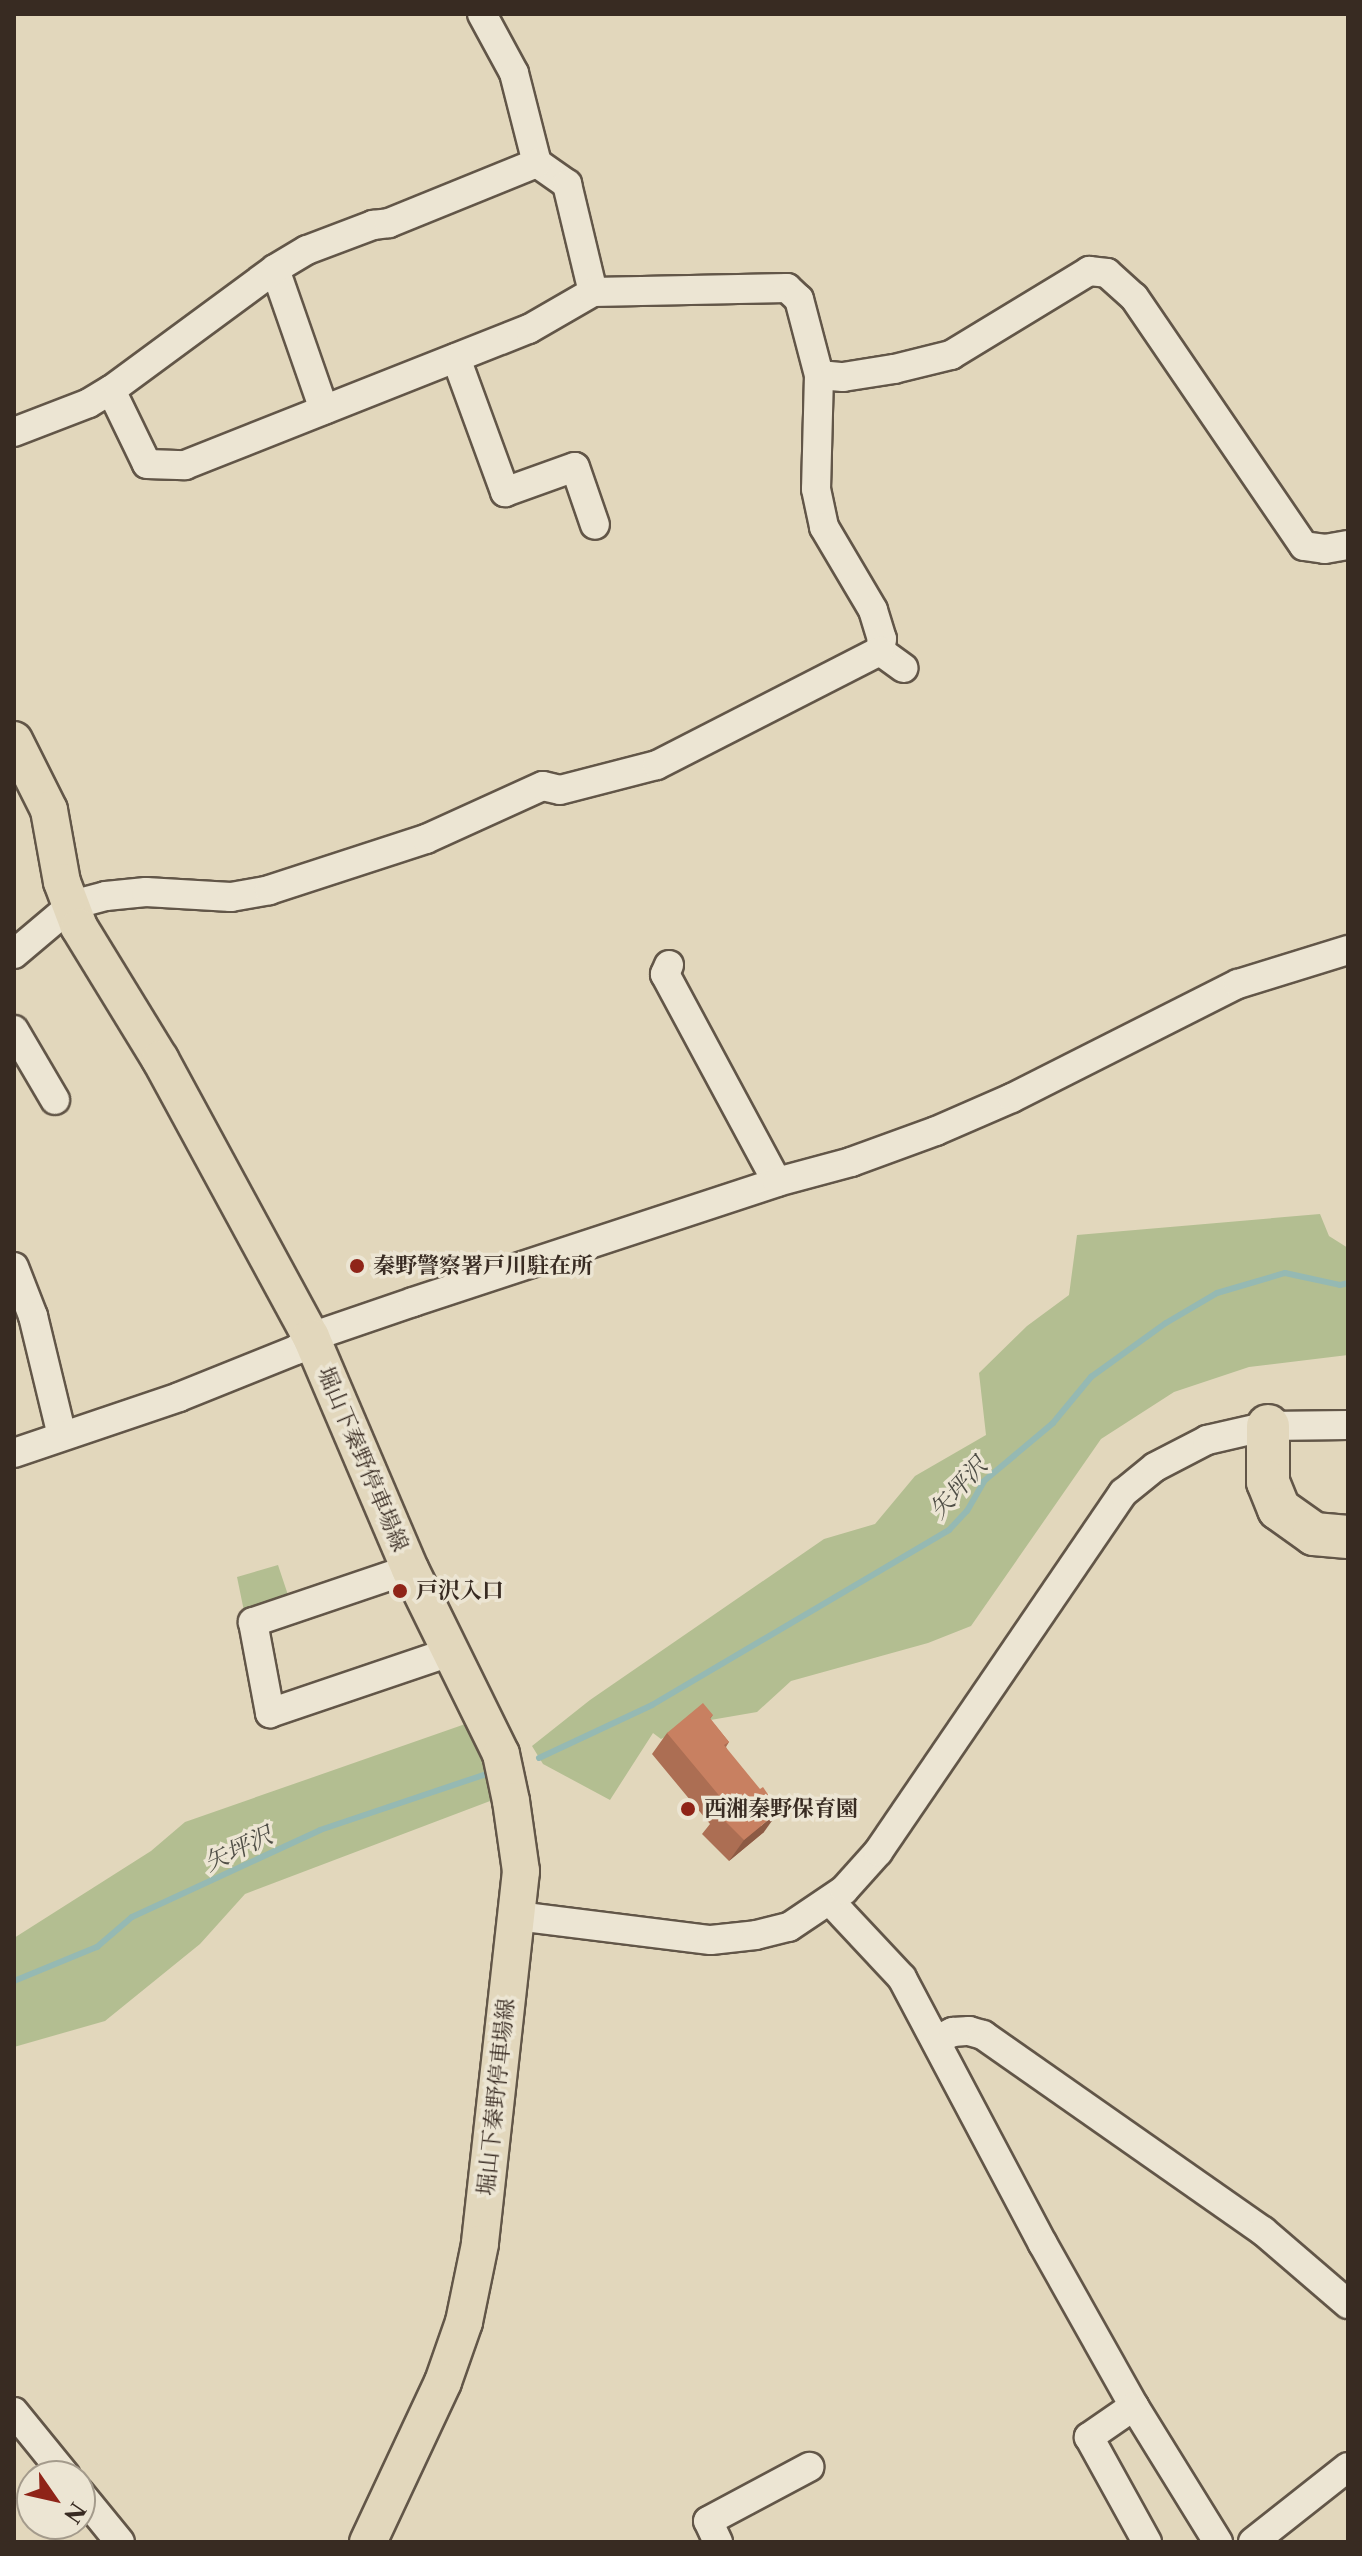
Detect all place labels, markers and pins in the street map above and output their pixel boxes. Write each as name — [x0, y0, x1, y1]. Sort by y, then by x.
place label: 秦野警察署戸川駐在所 — [373, 1253, 593, 1279]
marker: 秦野警察署戸川駐在所 — [348, 1257, 366, 1275]
place label: 戸沢入口 — [416, 1578, 504, 1604]
marker: 戸沢入口 — [391, 1582, 409, 1600]
place label: 西湘秦野保育園 — [704, 1796, 858, 1822]
marker: 西湘秦野保育園 — [679, 1800, 697, 1818]

